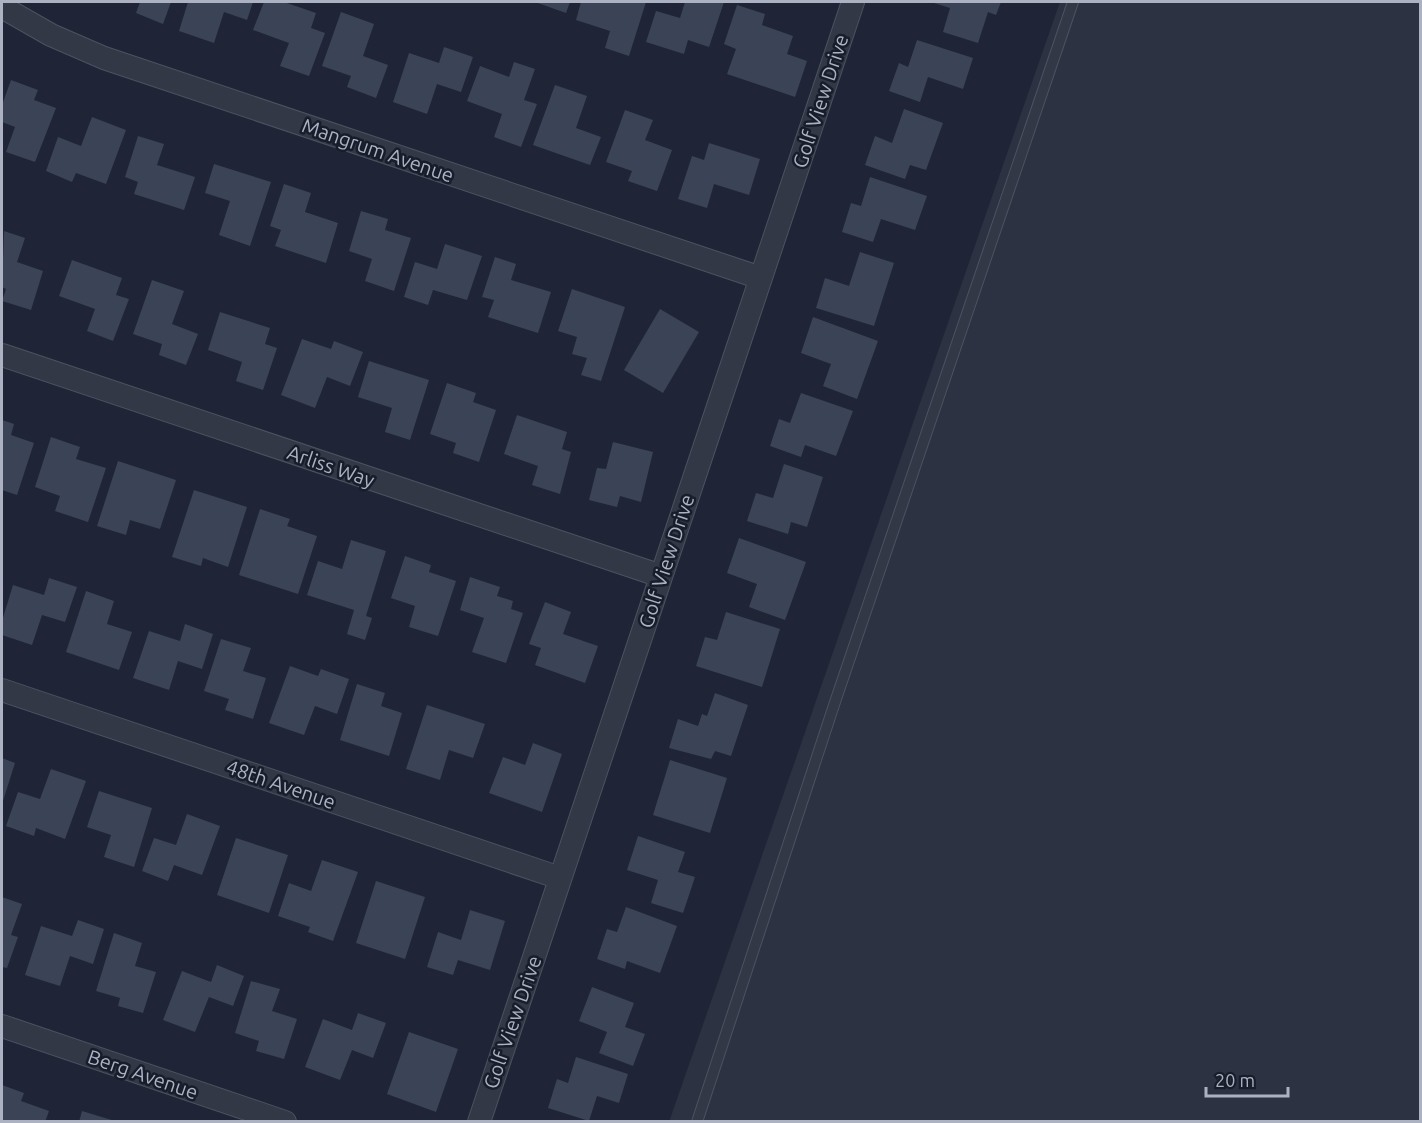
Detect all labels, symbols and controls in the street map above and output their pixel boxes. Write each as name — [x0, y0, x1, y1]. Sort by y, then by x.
street label: Golf View Drive — [788, 31, 852, 171]
street label: Mangrum Avenue — [299, 113, 457, 187]
street label: Arliss Way — [284, 440, 378, 492]
street label: Golf View Drive — [634, 491, 698, 631]
street label: 48th Avenue — [223, 755, 339, 813]
street label: Golf View Drive — [478, 953, 546, 1091]
street label: Berg Avenue — [85, 1044, 201, 1104]
scale bar — [1206, 1060, 1288, 1098]
text: 20 m — [1215, 1070, 1255, 1090]

